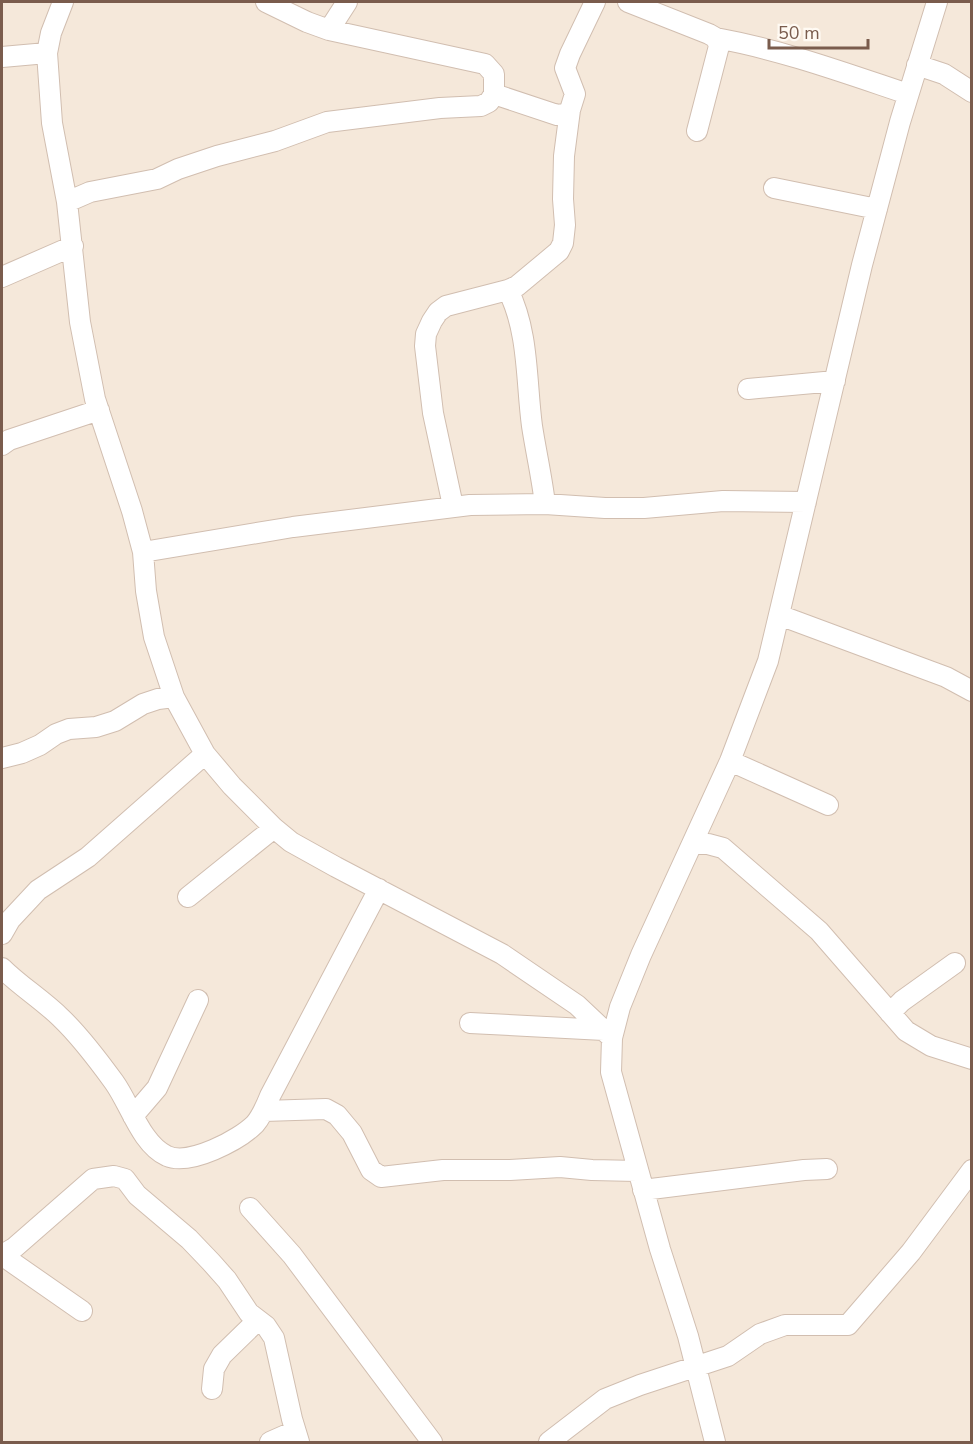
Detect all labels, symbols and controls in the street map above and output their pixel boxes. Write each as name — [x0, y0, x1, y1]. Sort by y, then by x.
scale bar — [769, 12, 868, 50]
text: 50 m — [778, 21, 820, 45]

